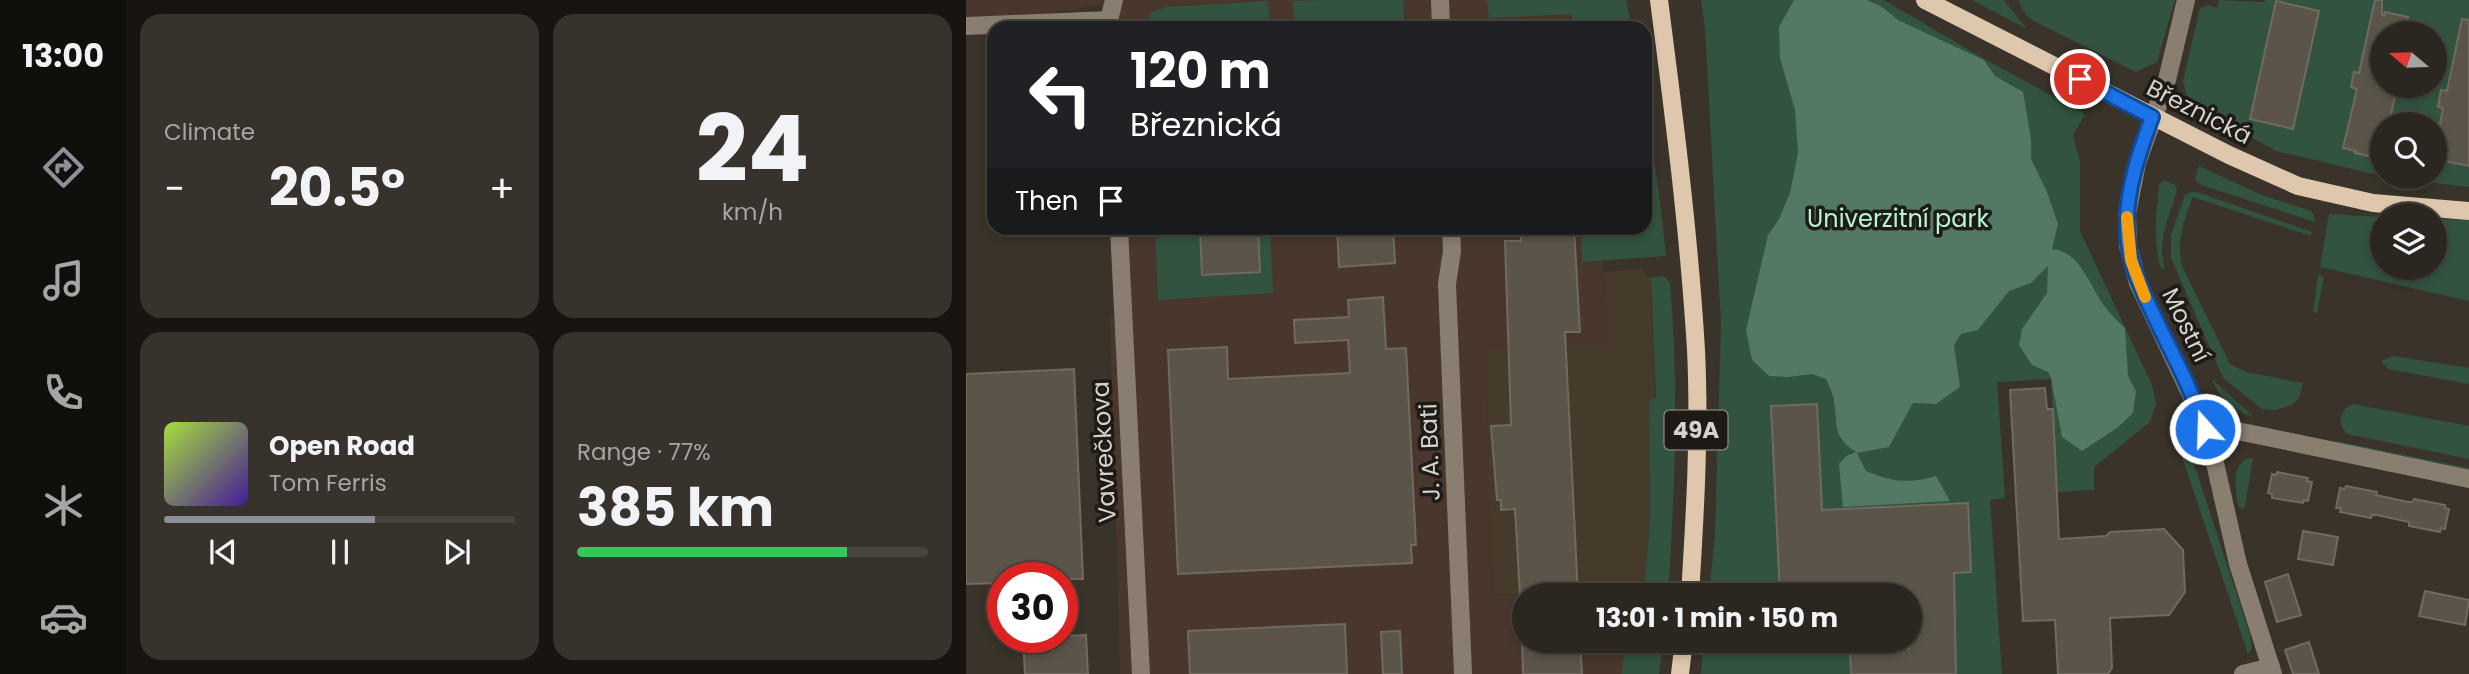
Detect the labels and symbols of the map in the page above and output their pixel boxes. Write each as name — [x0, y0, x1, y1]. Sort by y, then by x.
north arrow — [2370, 21, 2446, 98]
pin — [2050, 49, 2110, 109]
street label: Březnická — [2141, 71, 2257, 152]
park label: Univerzitní park — [1807, 202, 1990, 235]
street label: Mostní — [2154, 282, 2219, 367]
street label: Vavrečkova — [1083, 380, 1124, 524]
position arrow — [2168, 392, 2242, 466]
street label: J. A. Bati — [1411, 403, 1448, 501]
road number: 49A — [1664, 410, 1728, 450]
speed limit sign: 30 — [987, 562, 1078, 653]

